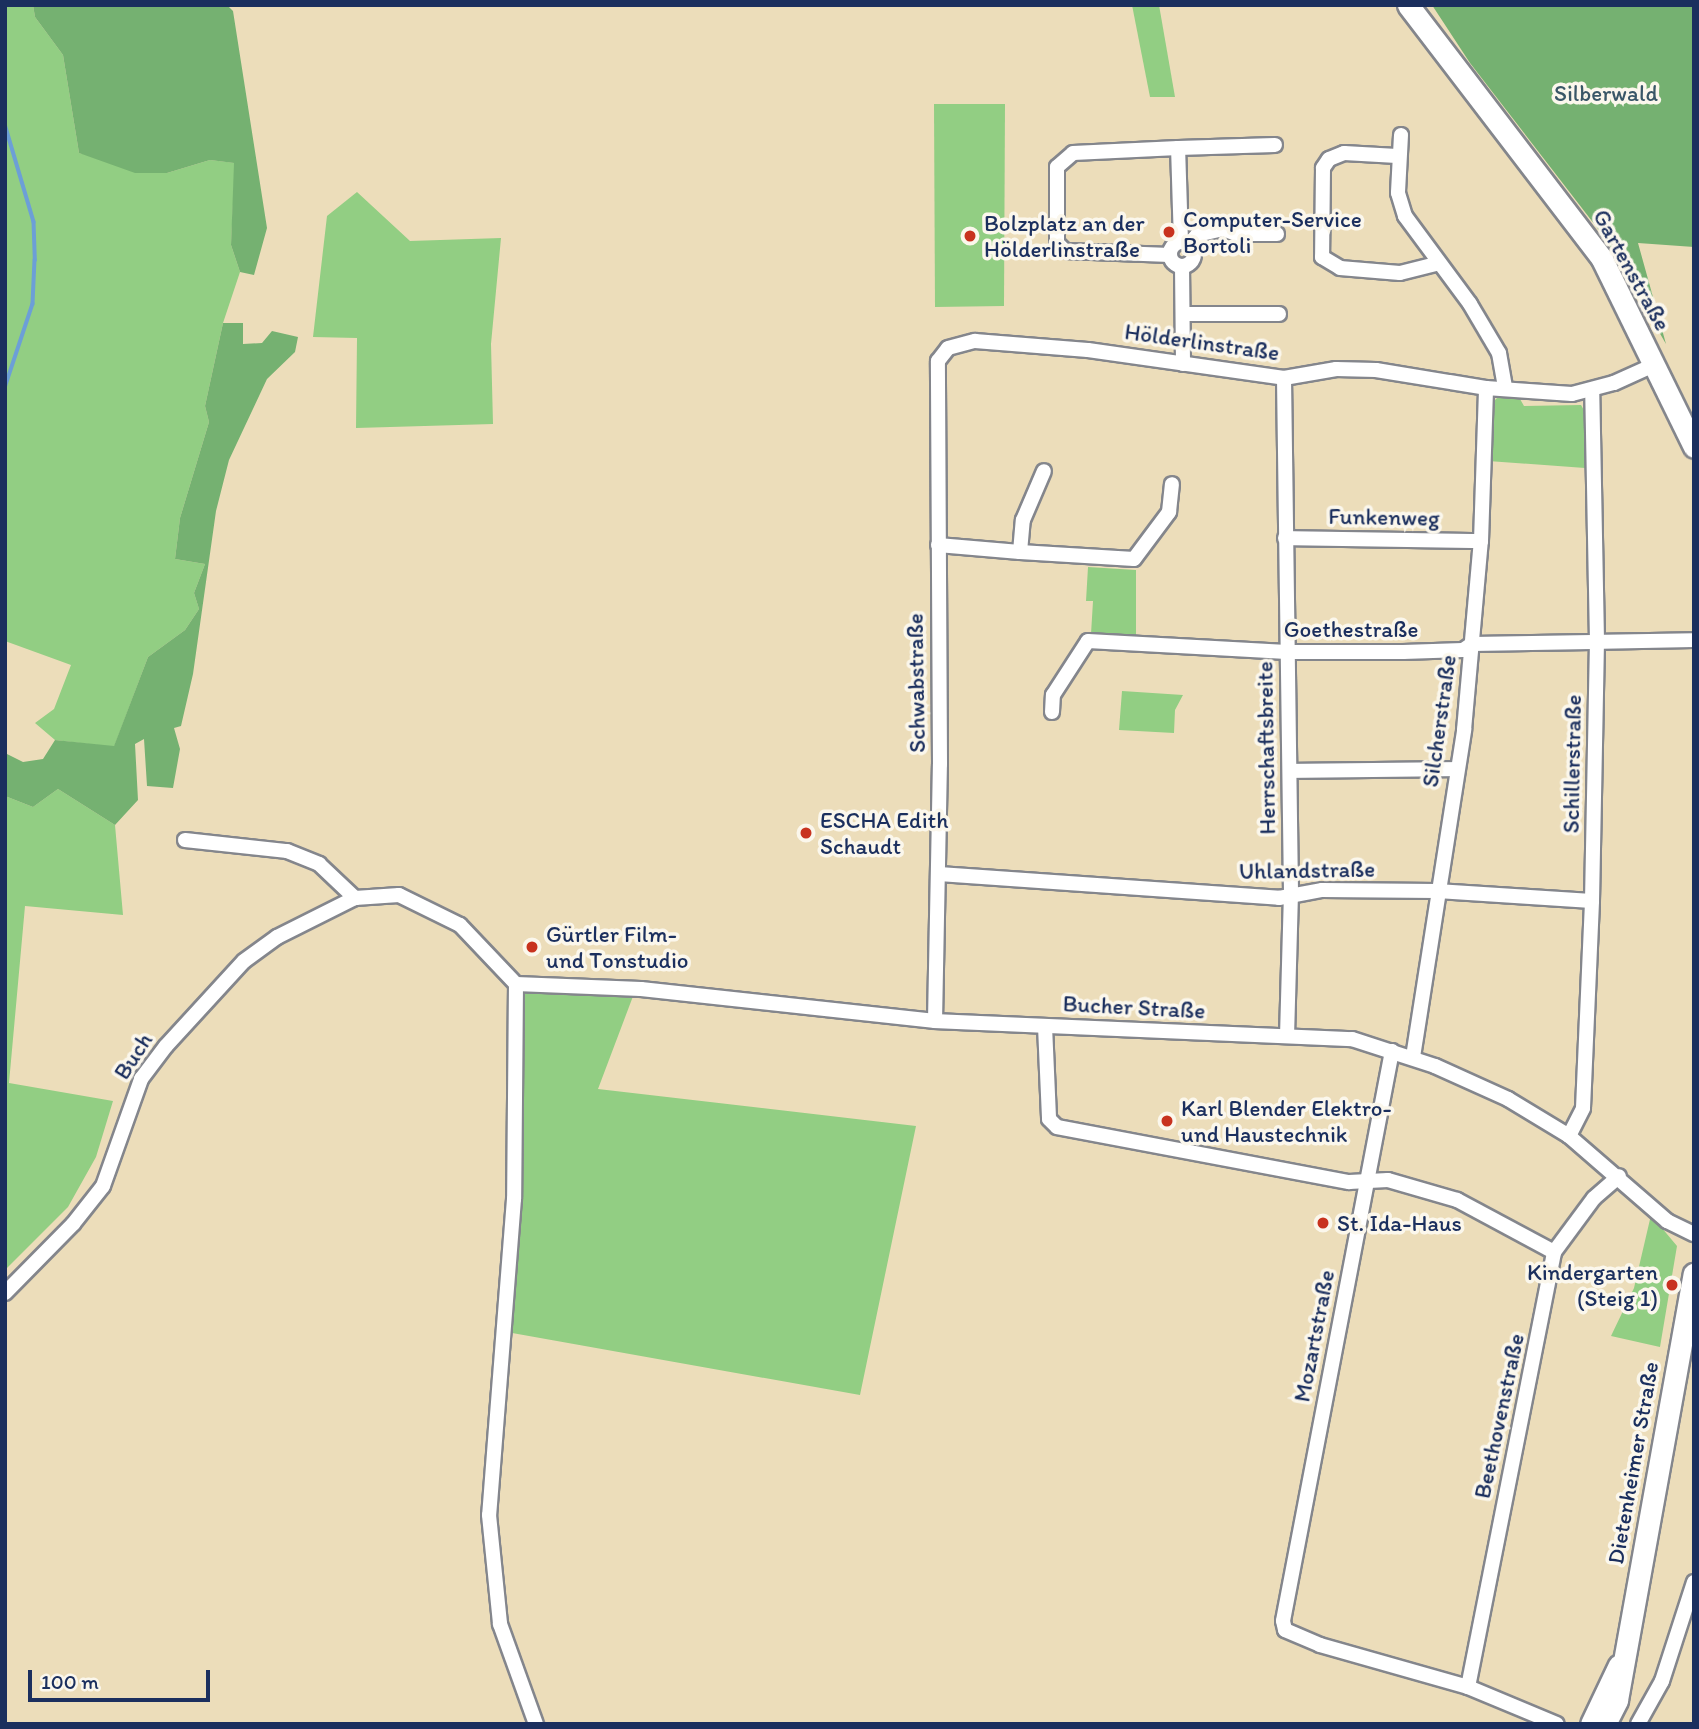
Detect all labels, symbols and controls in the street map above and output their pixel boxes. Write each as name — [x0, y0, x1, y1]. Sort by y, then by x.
park label: Silberwald — [1554, 79, 1658, 107]
street label: Gartenstraße — [1587, 204, 1677, 336]
place label: Computer-Service Bortoli — [1183, 205, 1362, 259]
place label: Bolzplatz an der Hölderlinstraße — [984, 209, 1144, 263]
marker: Computer-Service Bortoli — [1161, 224, 1177, 240]
marker: Bolzplatz an der Hölderlinstraße — [962, 228, 978, 244]
street label: Hölderlinstraße — [1123, 317, 1281, 367]
street label: Funkenweg — [1328, 502, 1440, 532]
street label: Schwabstraße — [901, 613, 931, 753]
street label: Goethestraße — [1284, 615, 1418, 643]
street label: Silcherstraße — [1416, 653, 1462, 789]
street label: Herrschaftsbreite — [1251, 661, 1281, 835]
street label: Schillerstraße — [1557, 694, 1587, 834]
place label: ESCHA Edith Schaudt — [820, 806, 948, 860]
marker: ESCHA Edith Schaudt — [798, 825, 814, 841]
street label: Uhlandstraße — [1239, 855, 1375, 885]
place label: Gürtler Film- und Tonstudio — [546, 920, 686, 974]
marker: Gürtler Film- und Tonstudio — [524, 939, 540, 955]
street label: Bucher Straße — [1062, 989, 1206, 1025]
street label: Buch — [108, 1027, 158, 1085]
place label: Karl Blender Elektro- und Haustechnik — [1181, 1094, 1391, 1148]
marker: Karl Blender Elektro- und Haustechnik — [1159, 1113, 1175, 1129]
place label: St. Ida-Haus — [1337, 1209, 1462, 1237]
marker: St. Ida-Haus — [1315, 1215, 1331, 1231]
place label: Kindergarten (Steig 1) — [1527, 1258, 1658, 1312]
street label: Mozartstraße — [1288, 1268, 1340, 1404]
marker: Kindergarten (Steig 1) — [1664, 1277, 1680, 1293]
street label: Beethovenstraße — [1468, 1331, 1530, 1501]
street label: Dietenheimer Straße — [1602, 1360, 1664, 1566]
scale bar — [32, 1656, 214, 1700]
text: 100 m — [41, 1669, 99, 1694]

